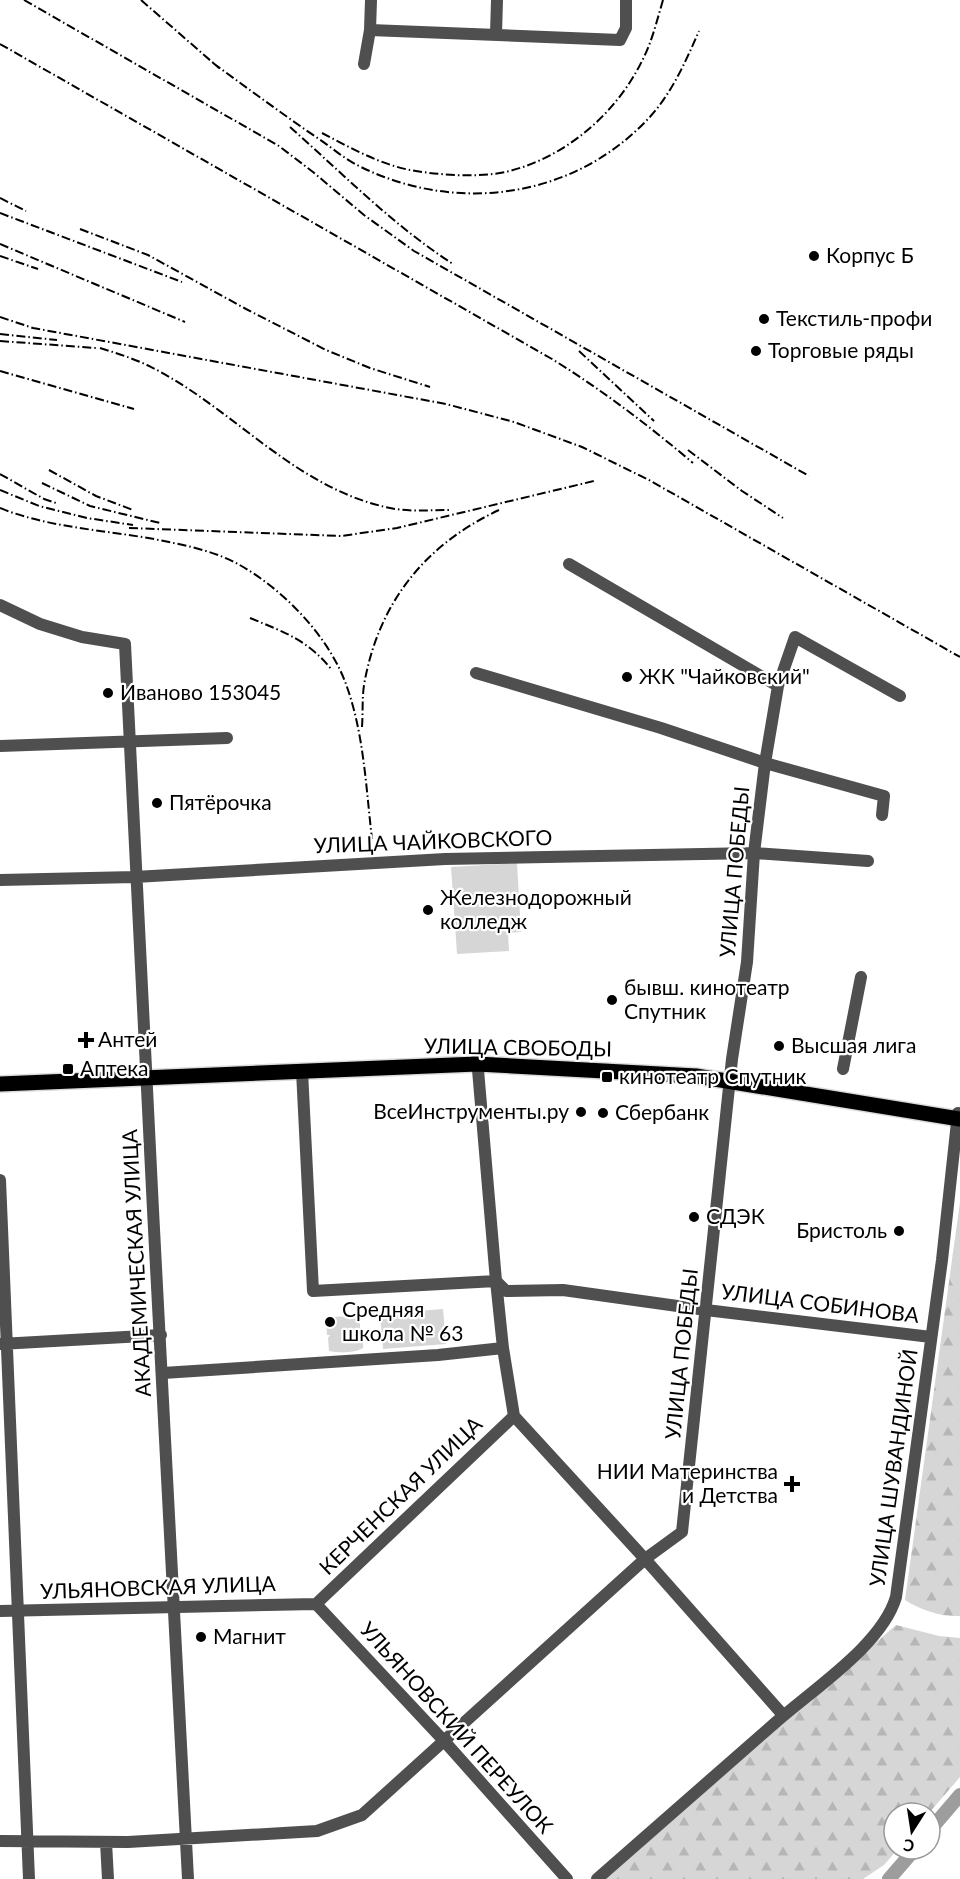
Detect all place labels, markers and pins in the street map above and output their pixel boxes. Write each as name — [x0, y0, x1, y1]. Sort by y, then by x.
place label: Корпус Б — [826, 242, 914, 267]
marker: Корпус Б — [807, 249, 821, 263]
place label: Текстиль-профи — [776, 305, 932, 330]
marker: Текстиль-профи — [757, 312, 771, 326]
place label: Торговые ряды — [768, 337, 914, 362]
marker: Торговые ряды — [749, 344, 763, 358]
place label: ЖК "Чайковский" — [639, 663, 810, 688]
marker: ЖК "Чайковский" — [620, 670, 634, 684]
place label: Иваново 153045 — [120, 679, 281, 704]
marker: Иваново 153045 — [101, 686, 115, 700]
place label: Пятёрочка — [169, 789, 272, 814]
marker: Пятёрочка — [150, 796, 164, 810]
place label: Железнодорожный колледж — [440, 884, 632, 933]
marker: Железнодорожный колледж — [421, 903, 435, 917]
place label: бывш. кинотеатр Спутник — [624, 974, 790, 1023]
marker: бывш. кинотеатр Спутник — [605, 993, 619, 1007]
place label: Антей — [98, 1026, 157, 1051]
place label: Высшая лига — [791, 1032, 916, 1057]
marker: Антей — [79, 1033, 93, 1047]
marker: Высшая лига — [772, 1039, 786, 1053]
place label: Аптека — [80, 1055, 149, 1080]
marker: Аптека — [61, 1062, 75, 1076]
place label: кинотеатр Спутник — [619, 1063, 807, 1088]
marker: кинотеатр Спутник — [600, 1070, 614, 1084]
place label: ВсеИнструменты.ру — [373, 1098, 569, 1123]
place label: Сбербанк — [615, 1099, 709, 1124]
marker: ВсеИнструменты.ру — [574, 1105, 588, 1119]
marker: Сбербанк — [596, 1106, 610, 1120]
place label: СДЭК — [706, 1203, 765, 1228]
marker: СДЭК — [687, 1210, 701, 1224]
place label: Бристоль — [796, 1217, 887, 1242]
marker: Бристоль — [892, 1224, 906, 1238]
place label: Средняя школа № 63 — [342, 1296, 463, 1345]
marker: Средняя школа № 63 — [323, 1315, 337, 1329]
place label: НИИ Материнства и Детства — [597, 1458, 778, 1507]
marker: НИИ Материнства и Детства — [783, 1475, 801, 1493]
place label: Магнит — [213, 1623, 286, 1648]
marker: Магнит — [194, 1630, 208, 1644]

